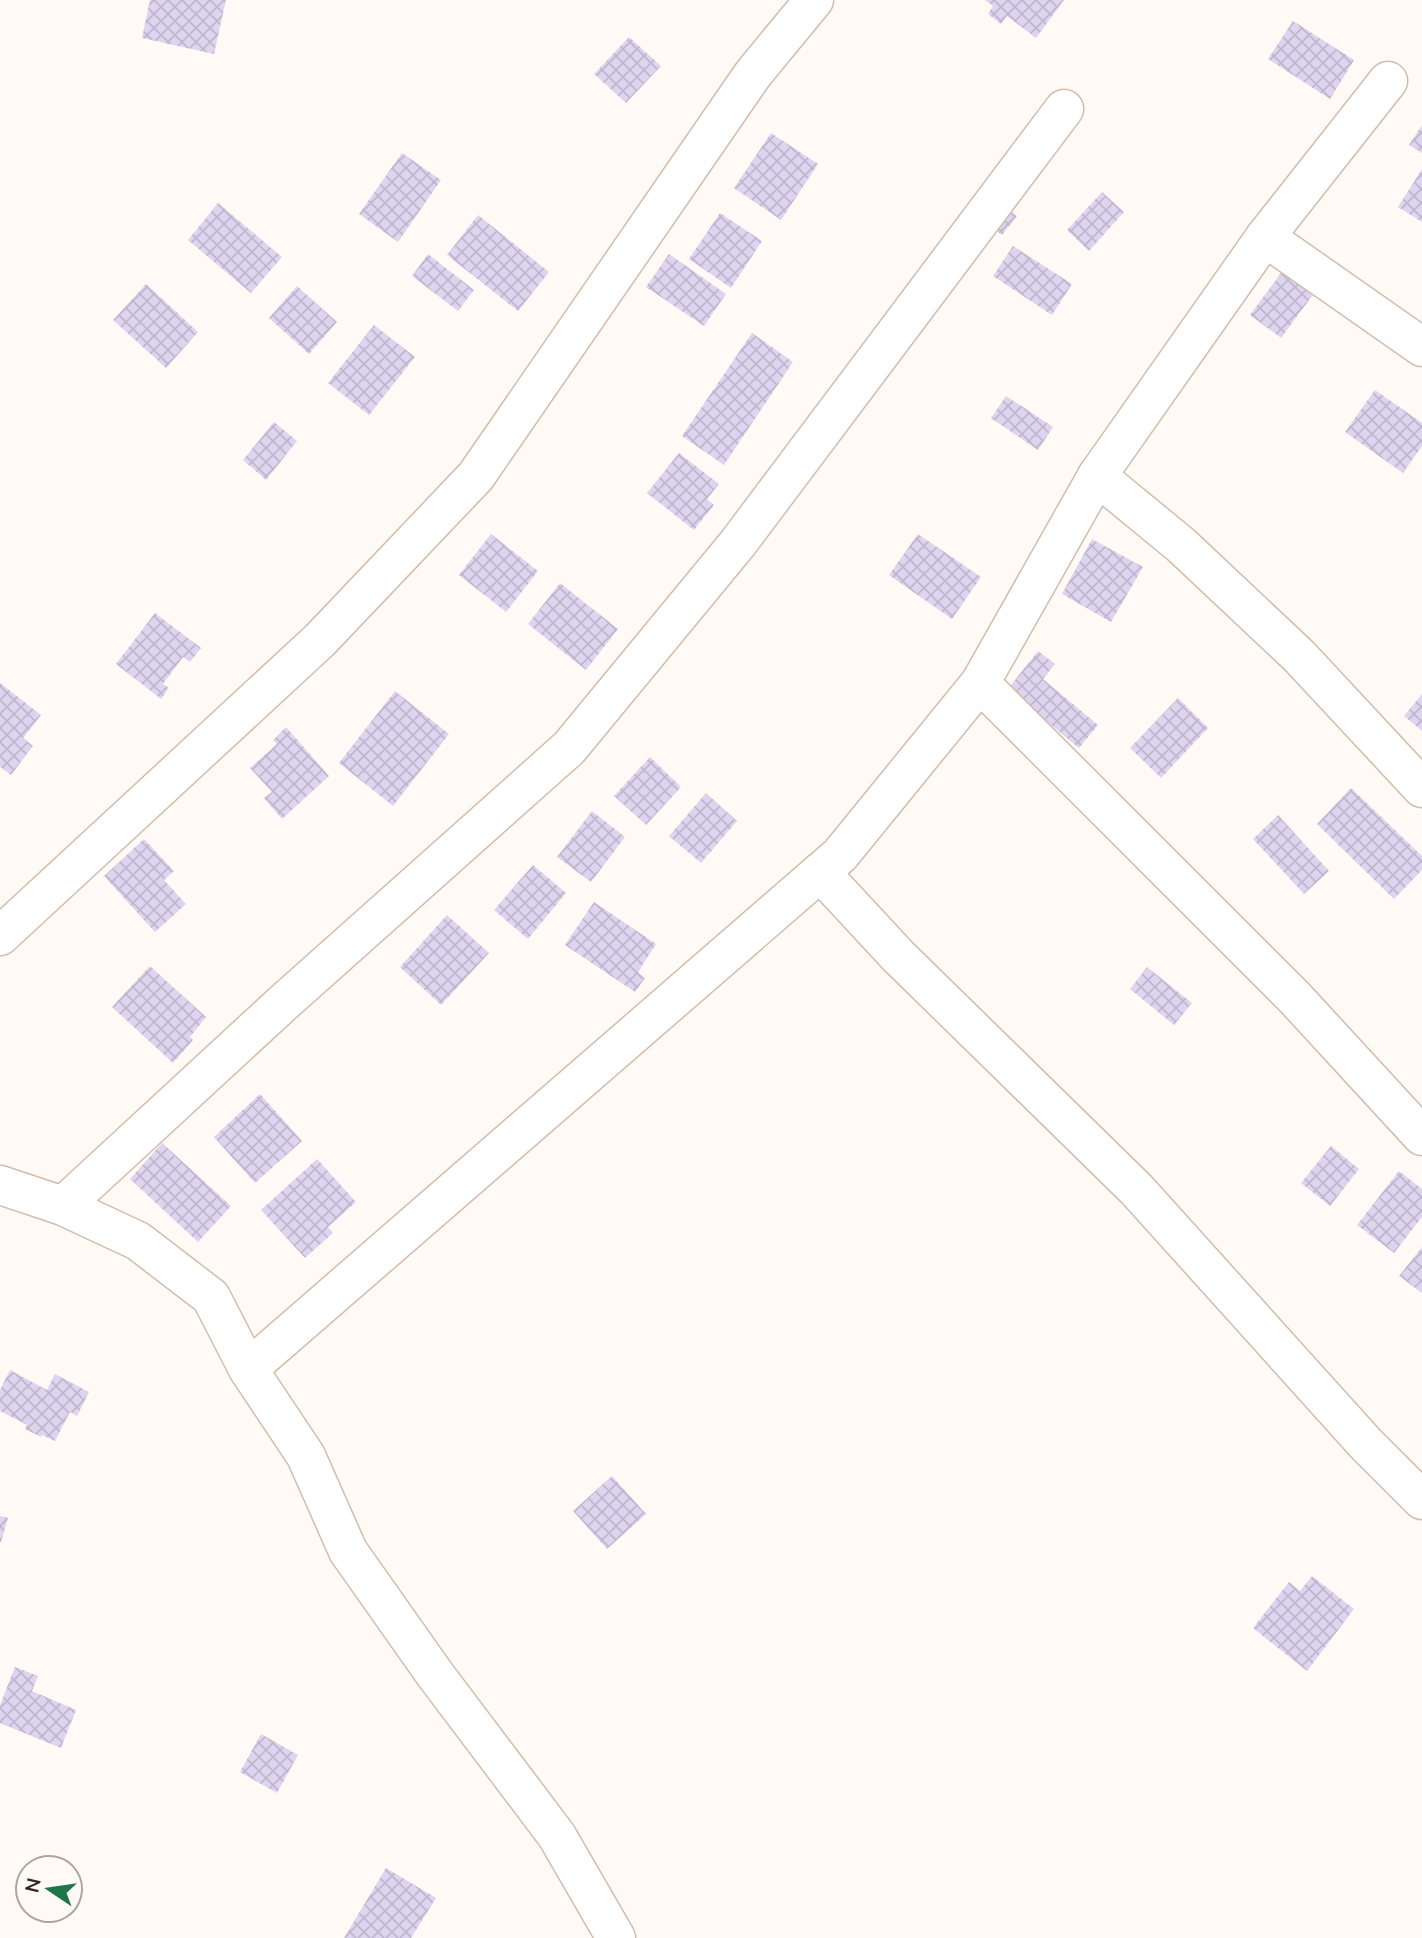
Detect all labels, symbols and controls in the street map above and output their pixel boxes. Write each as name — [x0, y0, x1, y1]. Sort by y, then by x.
north arrow — [14, 1854, 84, 1924]
text: N — [19, 1875, 46, 1895]

